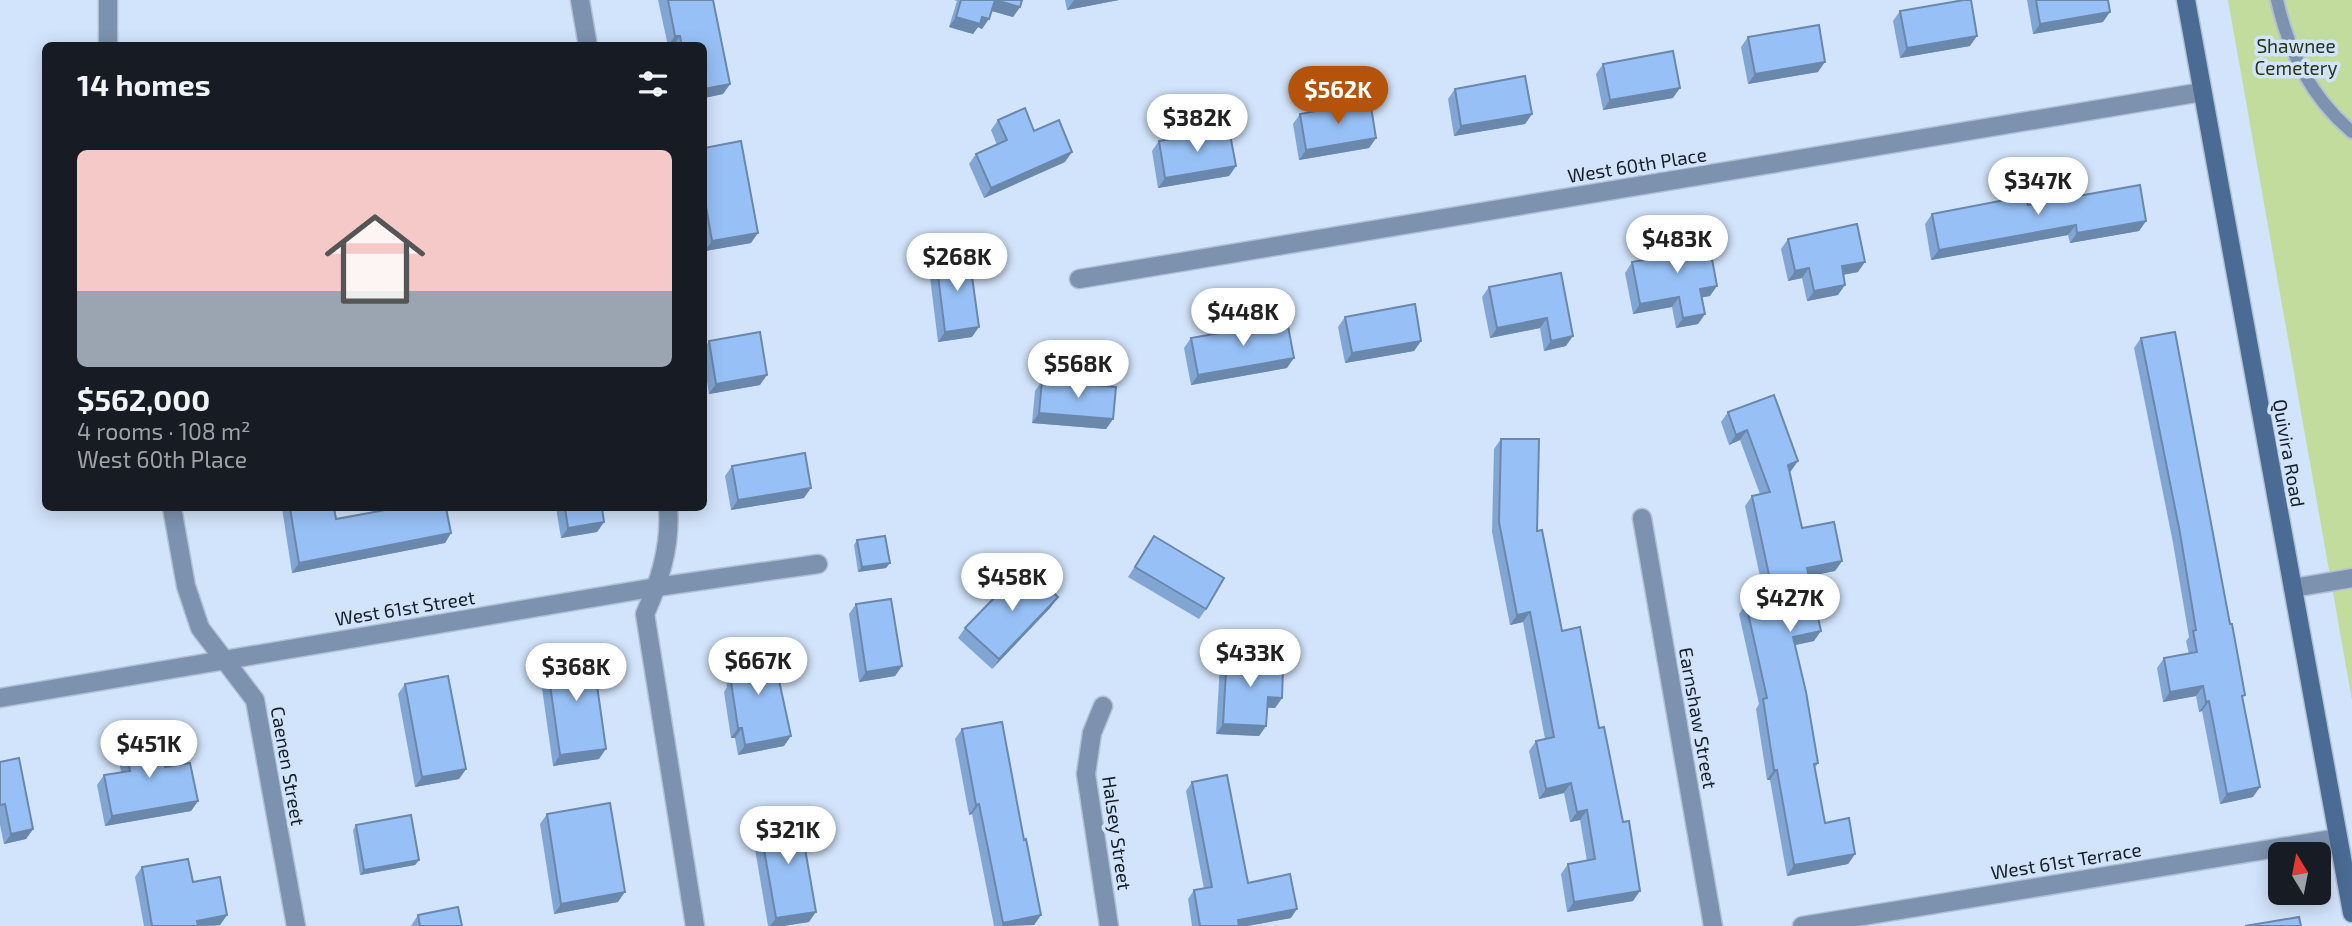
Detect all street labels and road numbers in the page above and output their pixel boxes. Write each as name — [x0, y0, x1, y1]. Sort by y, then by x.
street label: West 60th Place — [1566, 142, 1708, 187]
street label: Quivira Road — [2269, 397, 2310, 509]
street label: West 61st Street — [333, 585, 477, 630]
street label: Earnshaw Street — [1675, 645, 1722, 790]
street label: Caenen Street — [267, 704, 310, 827]
street label: Halsey Street — [1098, 774, 1137, 892]
street label: West 61st Terrace — [1989, 837, 2143, 884]

